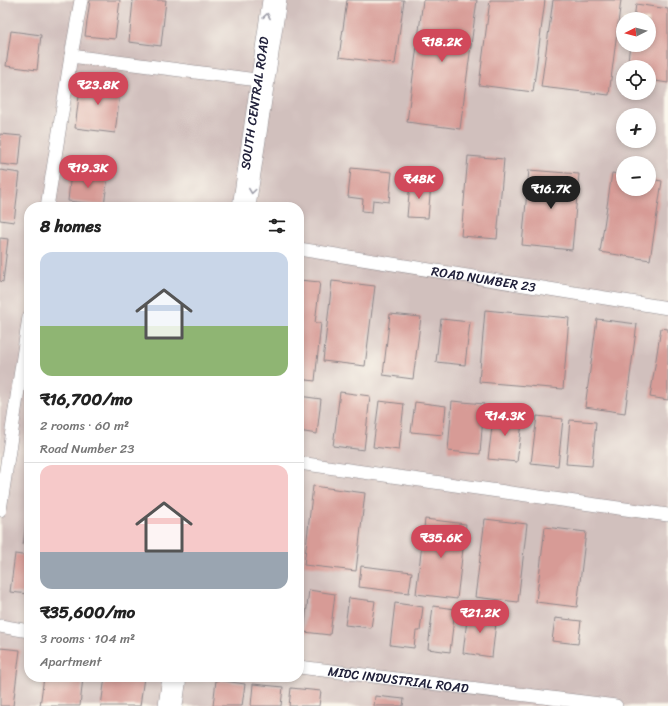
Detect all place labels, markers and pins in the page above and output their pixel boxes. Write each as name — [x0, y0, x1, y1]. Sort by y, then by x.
pin: ₹18.2K — [409, 29, 475, 63]
pin: ₹23.8K — [65, 72, 131, 106]
pin: ₹19.3K — [55, 155, 121, 189]
pin: ₹48K — [395, 166, 443, 200]
pin: ₹16.7K — [518, 176, 584, 210]
pin: ₹14.3K — [472, 403, 538, 437]
pin: ₹35.6K — [408, 525, 474, 559]
pin: ₹21.2K — [447, 600, 513, 634]

